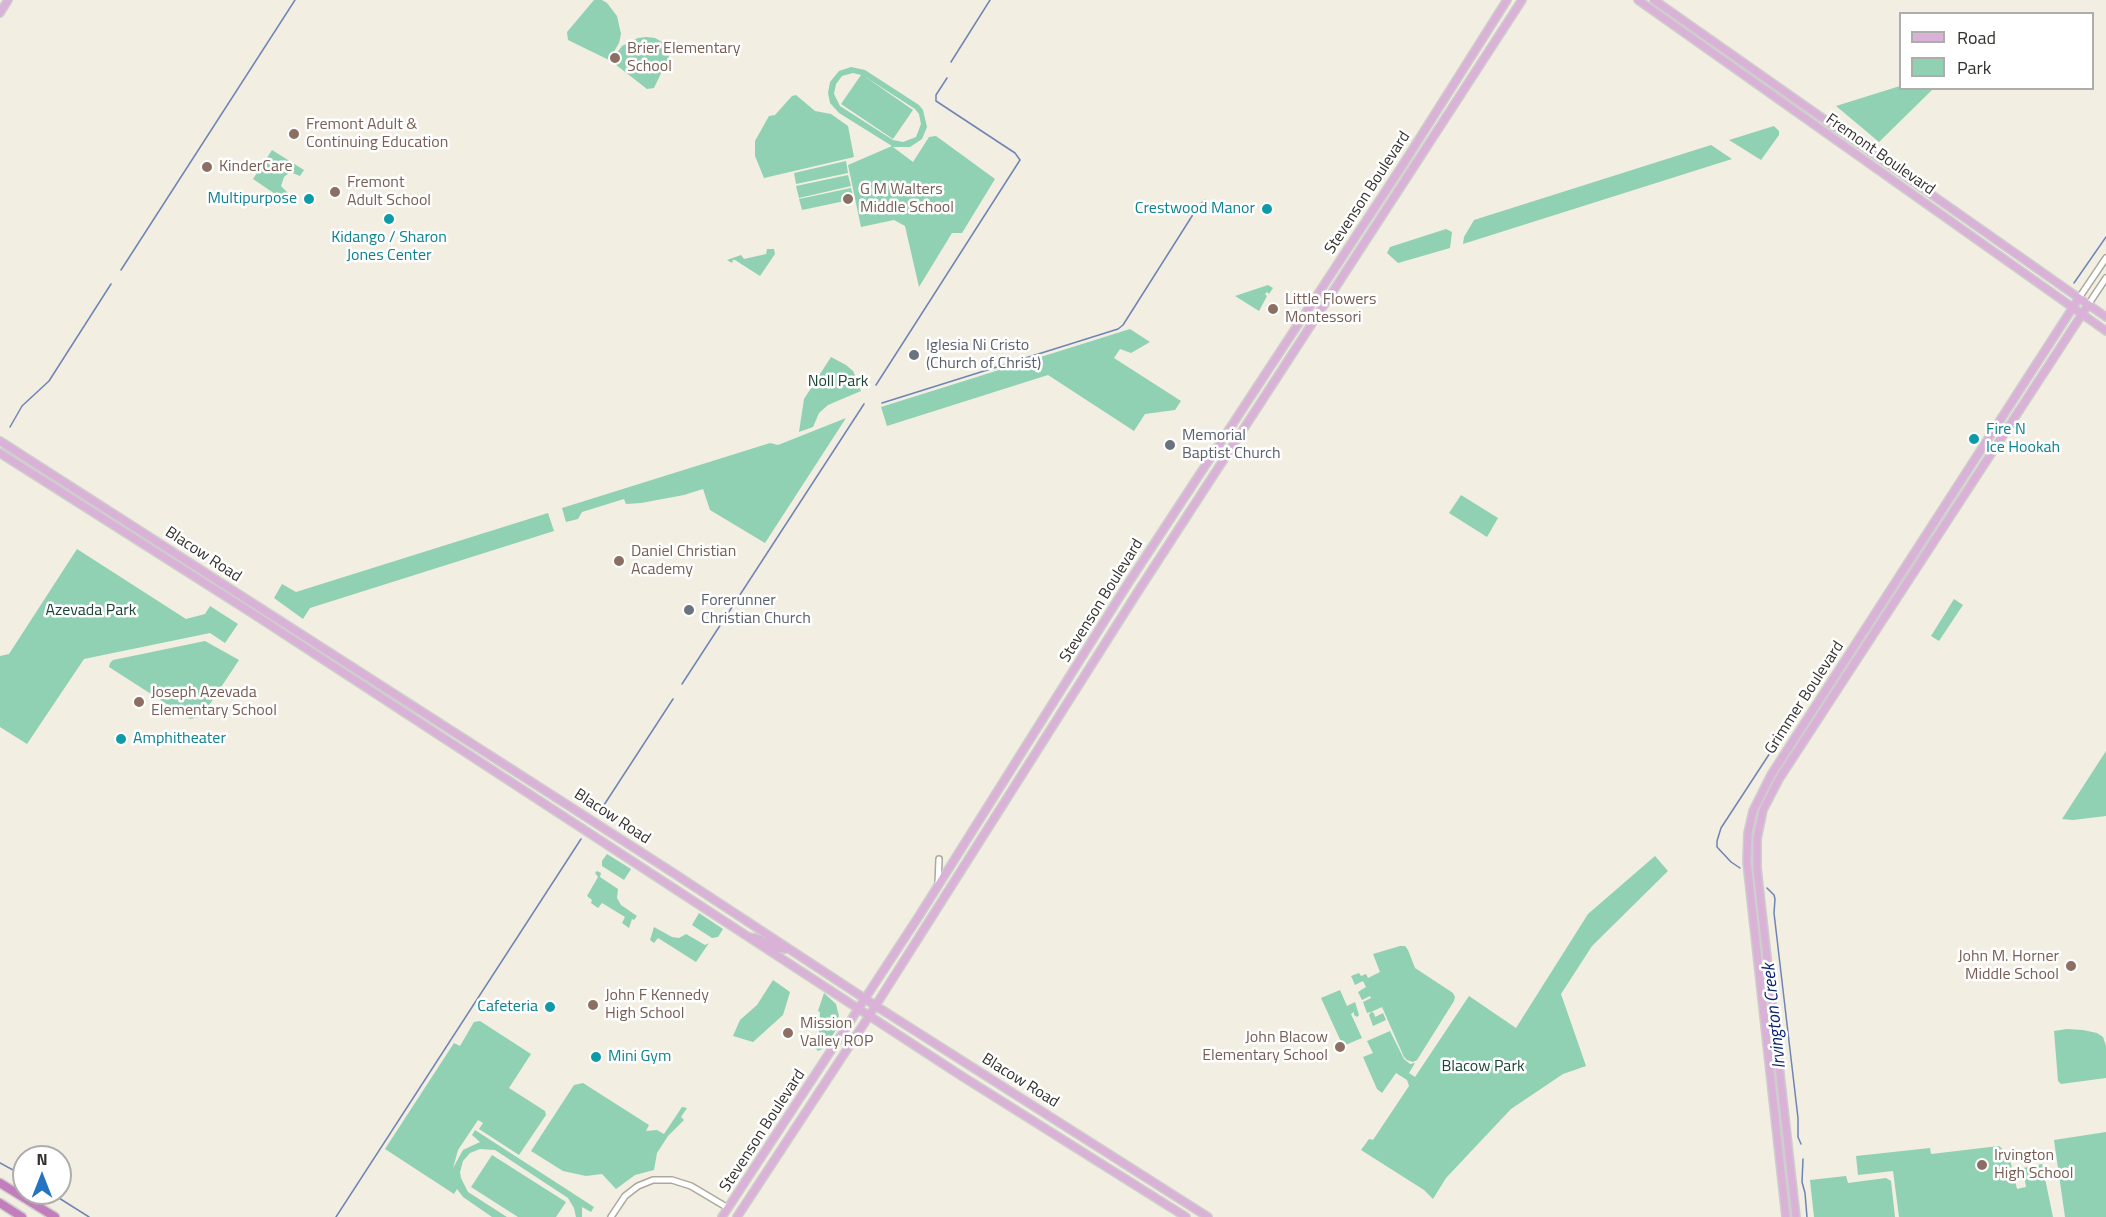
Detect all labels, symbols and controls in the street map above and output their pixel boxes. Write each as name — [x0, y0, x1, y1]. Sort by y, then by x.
legend — [1899, 12, 2094, 90]
text: Road — [1957, 24, 1996, 51]
place label: Brier Elementary School — [627, 39, 741, 77]
marker: Brier Elementary School — [608, 51, 622, 65]
text: Park — [1957, 54, 1991, 81]
street label: Fremont Boulevard — [1822, 110, 1938, 200]
place label: Fremont Adult & Continuing Education — [306, 115, 448, 153]
marker: Fremont Adult & Continuing Education — [287, 127, 301, 141]
street label: Stevenson Boulevard — [1321, 128, 1415, 258]
place label: KinderCare — [219, 157, 292, 177]
marker: KinderCare — [200, 160, 214, 174]
place label: Fremont Adult School — [347, 173, 431, 211]
place label: G M Walters Middle School — [860, 180, 954, 218]
marker: Fremont Adult School — [328, 185, 342, 199]
place label: Multipurpose — [207, 189, 297, 209]
marker: Multipurpose — [302, 192, 316, 206]
marker: G M Walters Middle School — [841, 192, 855, 206]
place label: Crestwood Manor — [1135, 199, 1255, 219]
marker: Crestwood Manor — [1260, 202, 1274, 216]
marker: Kidango / Sharon Jones Center — [382, 212, 396, 226]
place label: Kidango / Sharon Jones Center — [331, 228, 447, 266]
place label: Little Flowers Montessori — [1285, 290, 1376, 328]
marker: Little Flowers Montessori — [1266, 302, 1280, 316]
place label: Iglesia Ni Cristo (Church of Christ) — [926, 336, 1041, 374]
marker: Iglesia Ni Cristo (Church of Christ) — [907, 348, 921, 362]
park label: Noll Park — [808, 372, 868, 392]
place label: Fire N Ice Hookah — [1986, 420, 2060, 458]
place label: Memorial Baptist Church — [1182, 426, 1281, 464]
marker: Fire N Ice Hookah — [1967, 432, 1981, 446]
marker: Memorial Baptist Church — [1163, 438, 1177, 452]
street label: Blacow Road — [161, 523, 245, 587]
street label: Stevenson Boulevard — [1056, 536, 1148, 666]
place label: Daniel Christian Academy — [631, 542, 736, 580]
marker: Daniel Christian Academy — [612, 554, 626, 568]
place label: Forerunner Christian Church — [701, 591, 811, 629]
park label: Azevada Park — [46, 601, 136, 621]
marker: Forerunner Christian Church — [682, 603, 696, 617]
street label: Grimmer Boulevard — [1761, 638, 1849, 758]
place label: Joseph Azevada Elementary School — [151, 683, 277, 721]
marker: Joseph Azevada Elementary School — [132, 695, 146, 709]
place label: Amphitheater — [133, 729, 226, 749]
marker: Amphitheater — [114, 732, 128, 746]
street label: Blacow Road — [570, 785, 654, 849]
place label: John M. Horner Middle School — [1958, 947, 2059, 985]
marker: John M. Horner Middle School — [2064, 959, 2078, 973]
water label: Irvington Creek — [1759, 962, 1791, 1070]
place label: John F Kennedy High School — [605, 986, 709, 1024]
place label: Cafeteria — [477, 997, 538, 1017]
marker: John F Kennedy High School — [586, 998, 600, 1012]
marker: Cafeteria — [543, 1000, 557, 1014]
place label: Mission Valley ROP — [800, 1014, 873, 1052]
marker: Mission Valley ROP — [781, 1026, 795, 1040]
place label: John Blacow Elementary School — [1202, 1028, 1328, 1066]
marker: John Blacow Elementary School — [1333, 1040, 1347, 1054]
place label: Mini Gym — [608, 1047, 671, 1067]
marker: Mini Gym — [589, 1050, 603, 1064]
street label: Blacow Road — [978, 1050, 1062, 1112]
park label: Blacow Park — [1441, 1057, 1525, 1077]
street label: Stevenson Boulevard — [716, 1066, 810, 1196]
north arrow — [12, 1145, 72, 1205]
place label: Irvington High School — [1994, 1146, 2073, 1184]
text: N — [36, 1147, 48, 1171]
marker: Irvington High School — [1975, 1158, 1989, 1172]

